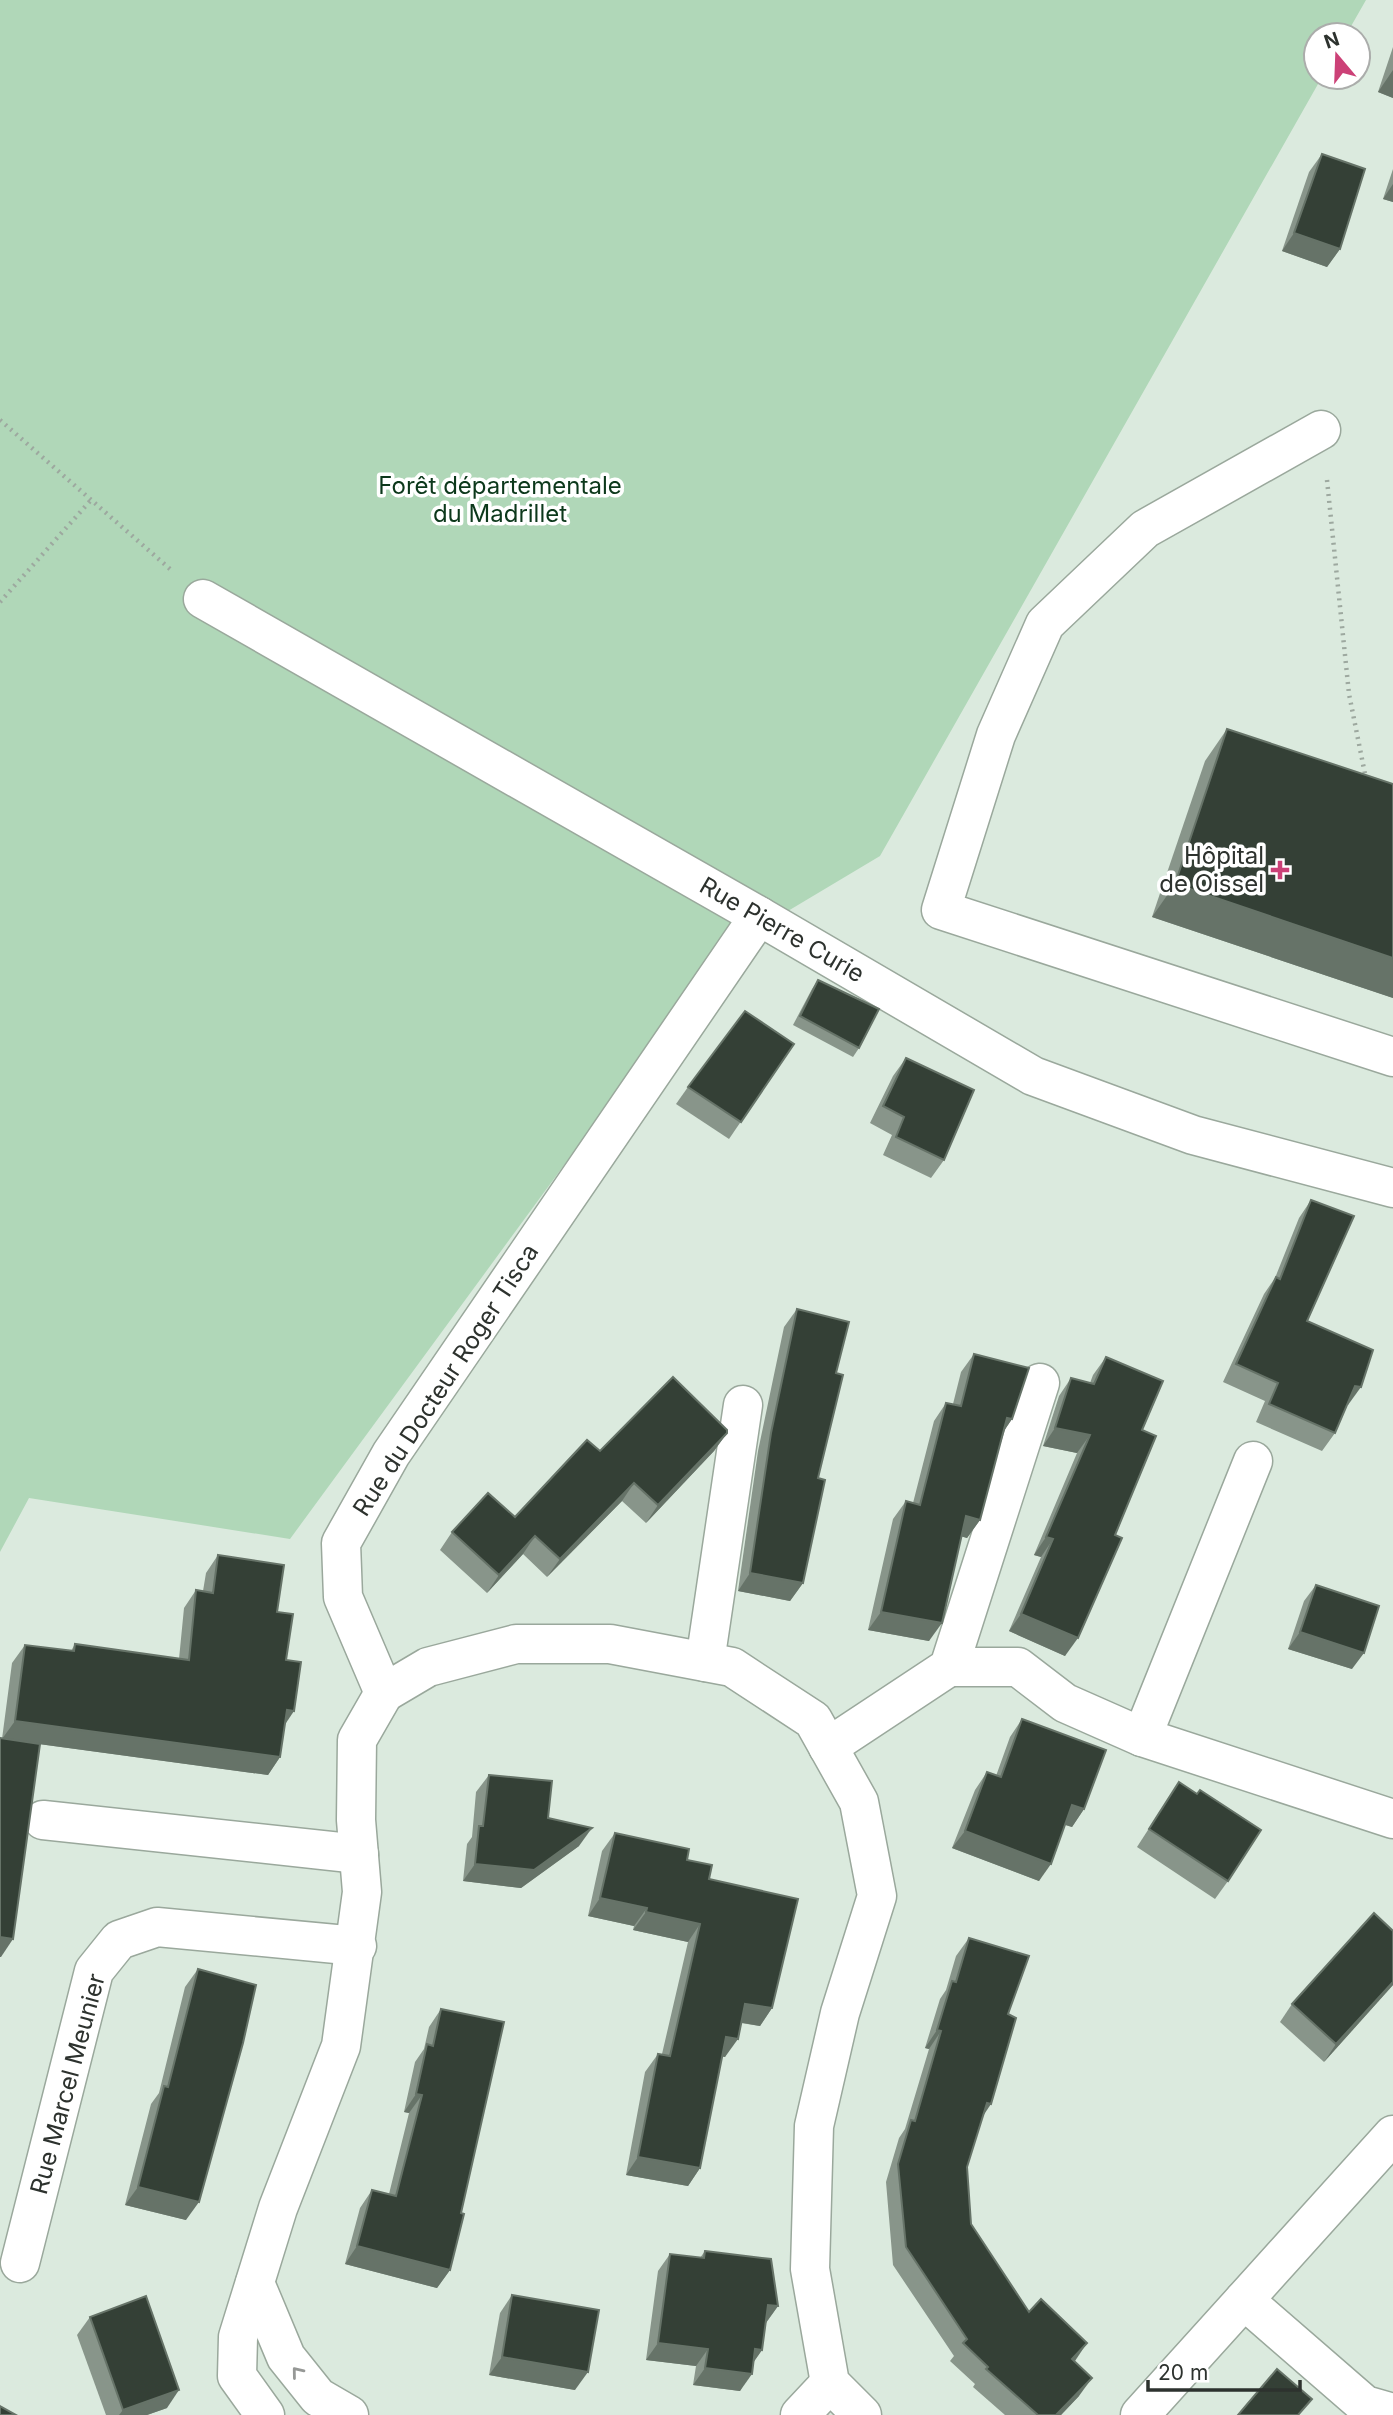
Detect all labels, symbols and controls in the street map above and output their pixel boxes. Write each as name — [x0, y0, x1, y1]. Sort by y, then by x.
north arrow — [1302, 21, 1372, 91]
text: N — [1321, 27, 1342, 54]
park label: Forêt départementale du Madrillet — [378, 471, 622, 528]
place label: Hôpital de Oissel — [1159, 841, 1264, 898]
marker: Hôpital de Oissel — [1270, 860, 1290, 880]
street label: Rue Pierre Curie — [695, 871, 870, 988]
street label: Rue du Docteur Roger Tisca — [347, 1238, 544, 1521]
street label: Rue Marcel Meunier — [24, 1970, 111, 2197]
scale bar — [1148, 2348, 1300, 2392]
text: 20 m — [1158, 2360, 1208, 2385]
one-way arrow — [293, 2367, 306, 2379]

